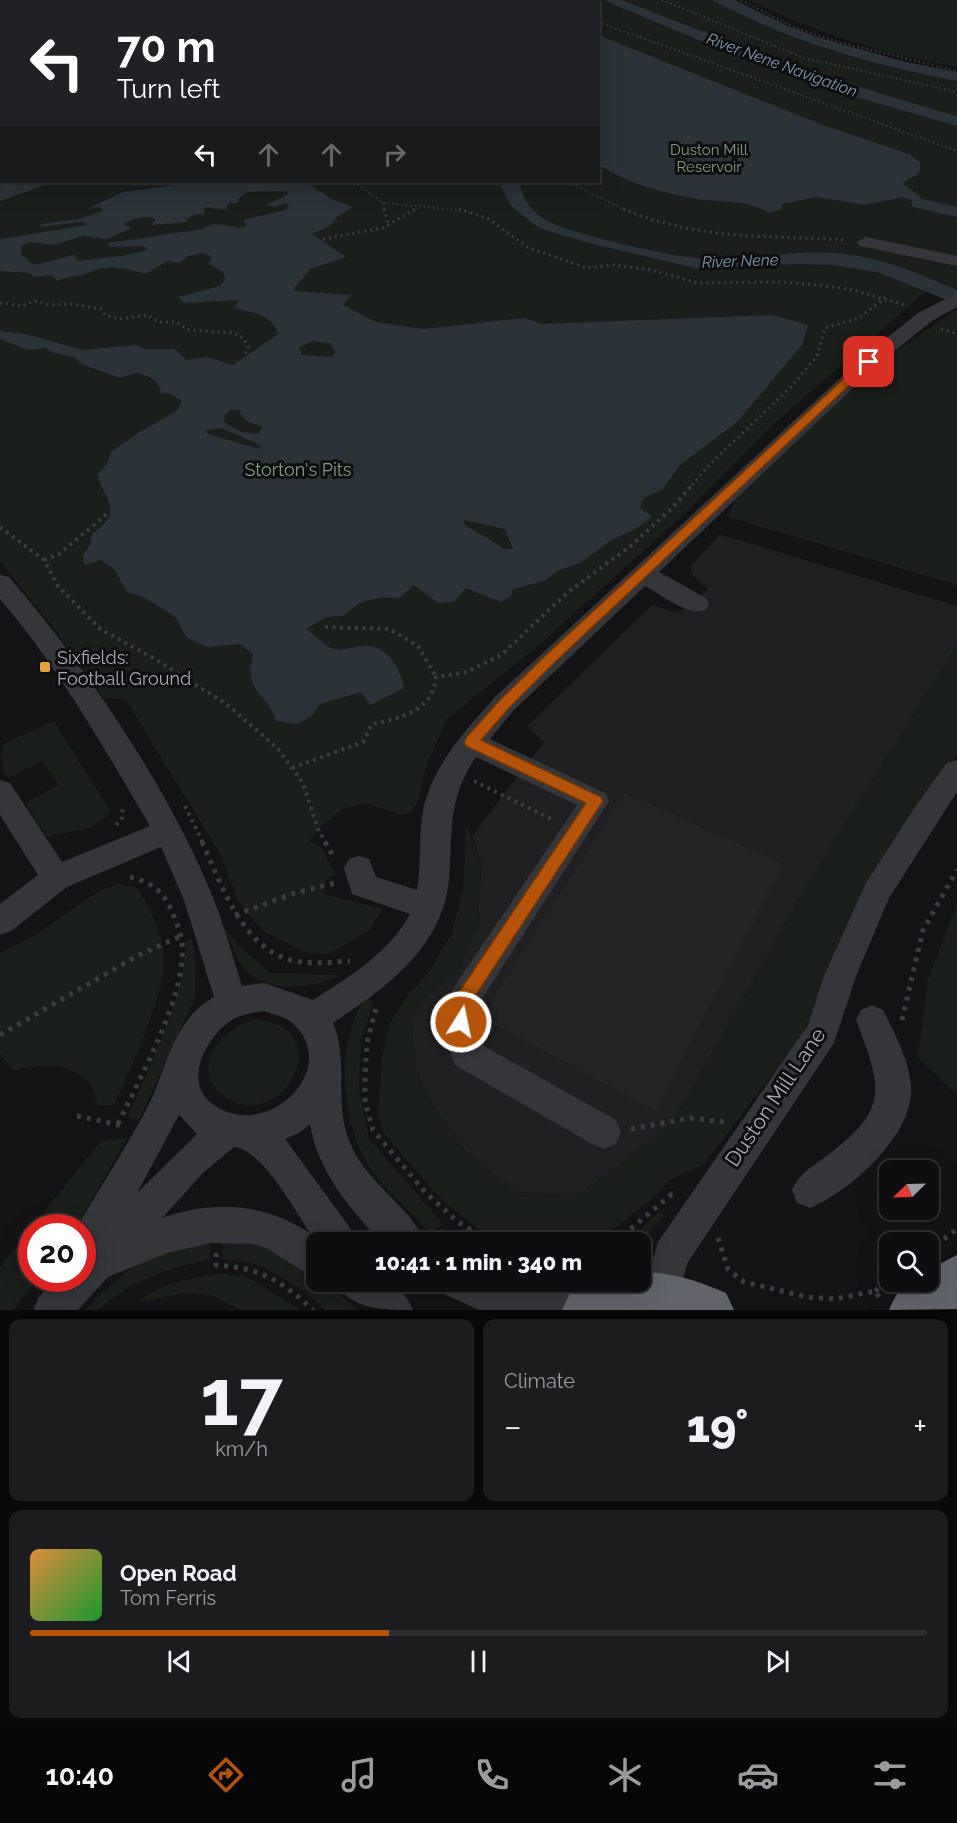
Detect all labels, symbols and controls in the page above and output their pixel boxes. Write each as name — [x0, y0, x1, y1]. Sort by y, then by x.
text: 70 m — [117, 23, 216, 72]
icon: left — [18, 24, 96, 102]
water label: River Nene Navigation — [704, 29, 860, 101]
text: Turn left — [117, 73, 220, 104]
icon: left — [189, 138, 222, 171]
icon: ahead — [252, 138, 285, 171]
icon: ahead — [315, 138, 348, 171]
icon: right — [378, 138, 411, 171]
park label: Duston Mill Reservoir — [670, 141, 749, 176]
water label: River Nene — [701, 250, 779, 272]
pin — [843, 336, 894, 387]
icon: arrive — [852, 345, 885, 378]
park label: Storton's Pits — [244, 459, 352, 480]
place label: Sixfields: Football Ground — [57, 647, 191, 689]
marker: Sixfields: Football Ground — [38, 660, 52, 674]
position arrow — [429, 990, 493, 1054]
street label: Duston Mill Lane — [719, 1023, 831, 1171]
north arrow — [879, 1160, 939, 1220]
map controls — [879, 1160, 939, 1292]
speed limit sign: 20 — [18, 1214, 96, 1292]
button: search — [879, 1232, 939, 1292]
text: 10:41 · 1 min · 340 m — [375, 1249, 582, 1275]
text: 17 — [200, 1352, 283, 1443]
text: Climate — [504, 1369, 575, 1393]
text: 19° — [687, 1400, 748, 1453]
text: − — [504, 1407, 522, 1446]
text: + — [913, 1407, 927, 1446]
text: km/h — [215, 1437, 268, 1461]
text: Open Road — [120, 1560, 237, 1586]
text: Tom Ferris — [120, 1586, 216, 1610]
icon: previous — [163, 1645, 196, 1678]
icon: pause — [462, 1645, 495, 1678]
icon: next — [761, 1645, 794, 1678]
icon: directions — [205, 1754, 247, 1796]
icon: music — [338, 1754, 380, 1796]
icon: phone — [471, 1754, 513, 1796]
icon: climate — [604, 1754, 646, 1796]
icon: car — [737, 1754, 779, 1796]
icon: filters — [869, 1754, 911, 1796]
text: 10:40 — [45, 1760, 114, 1791]

